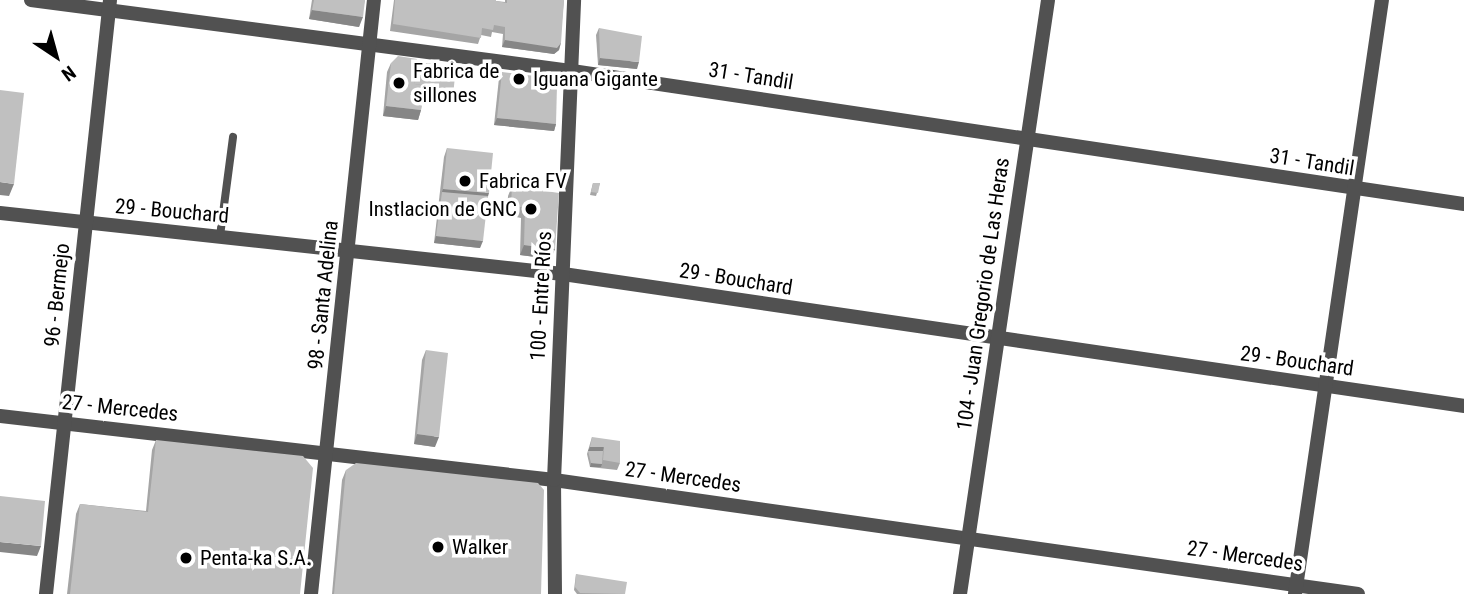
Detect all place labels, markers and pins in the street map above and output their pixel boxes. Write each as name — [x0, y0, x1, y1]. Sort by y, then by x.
place label: Fabrica de sillones — [413, 58, 499, 108]
place label: Iguana Gigante — [533, 66, 658, 92]
marker: Iguana Gigante — [511, 71, 527, 87]
marker: Fabrica de sillones — [391, 75, 407, 91]
place label: Fabrica FV — [479, 168, 567, 194]
marker: Fabrica FV — [457, 173, 473, 189]
place label: Instlacion de GNC — [368, 196, 517, 222]
marker: Instlacion de GNC — [523, 201, 539, 217]
place label: Walker — [452, 534, 508, 560]
marker: Walker — [430, 539, 446, 555]
place label: Penta-ka S.A. — [200, 545, 311, 571]
marker: Penta-ka S.A. — [178, 550, 194, 566]

